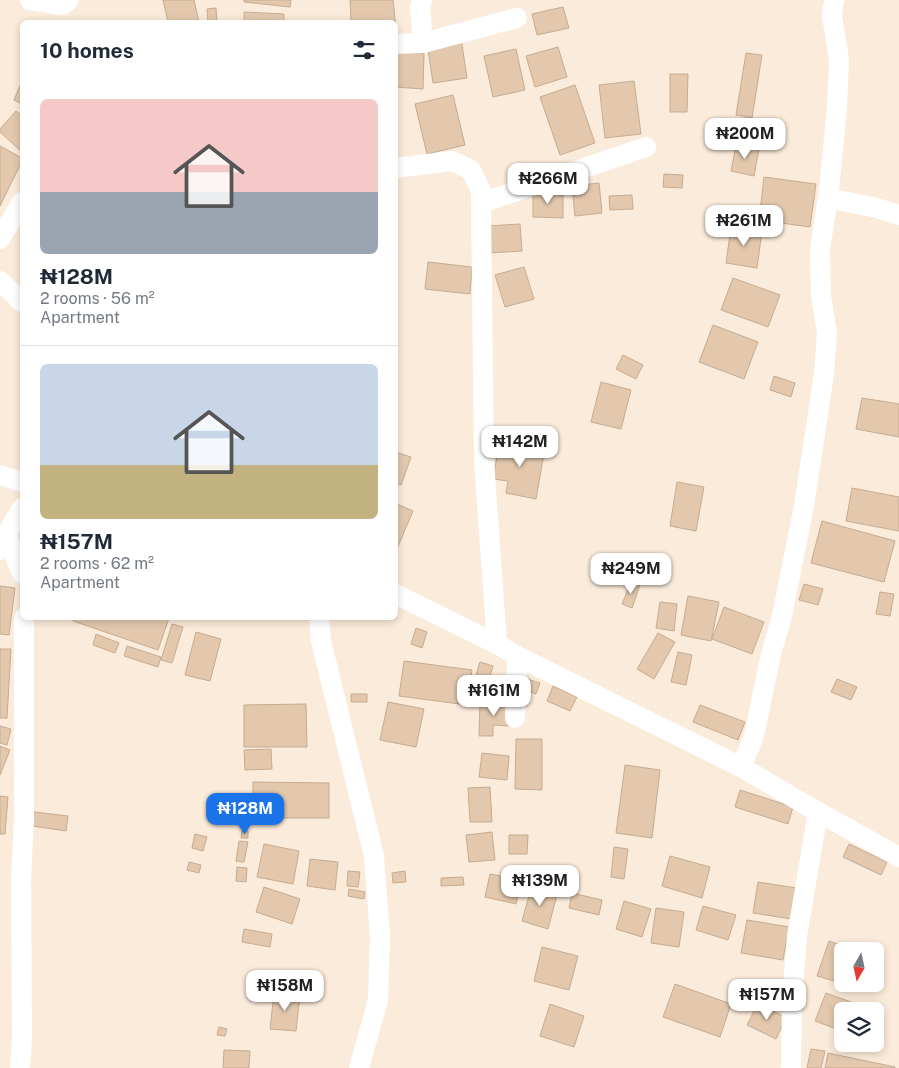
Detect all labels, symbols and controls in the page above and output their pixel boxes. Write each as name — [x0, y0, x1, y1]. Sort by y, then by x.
icon: filters — [350, 36, 378, 64]
text: 10 homes — [40, 38, 134, 63]
pin: ₦200M — [710, 118, 780, 160]
text: ₦200M — [716, 124, 774, 143]
icon: home — [164, 131, 254, 221]
pin: ₦266M — [513, 162, 583, 205]
text: ₦266M — [518, 169, 578, 188]
pin: ₦261M — [709, 204, 779, 247]
text: ₦261M — [716, 211, 772, 230]
text: ₦128M — [40, 264, 113, 289]
text: 2 rooms · 56 m² — [40, 289, 155, 308]
text: Apartment — [40, 308, 120, 327]
icon: home — [164, 397, 254, 487]
pin: ₦142M — [485, 426, 555, 468]
text: ₦142M — [492, 432, 548, 451]
text: ₦157M — [40, 529, 113, 554]
pin: ₦249M — [596, 552, 666, 595]
text: 2 rooms · 62 m² — [40, 554, 154, 573]
text: ₦249M — [601, 559, 661, 578]
text: Apartment — [40, 573, 120, 592]
pin: ₦161M — [459, 674, 529, 717]
text: ₦161M — [468, 681, 520, 700]
pin: ₦128M — [210, 792, 280, 835]
text: ₦128M — [217, 799, 273, 818]
pin: ₦139M — [505, 864, 575, 907]
text: ₦139M — [512, 871, 568, 890]
north arrow — [834, 942, 884, 992]
map controls — [834, 942, 884, 1052]
pin: ₦158M — [250, 970, 320, 1012]
text: ₦158M — [257, 976, 313, 995]
pin: ₦157M — [732, 978, 802, 1021]
text: ₦157M — [739, 985, 795, 1004]
button: layers — [834, 1002, 884, 1052]

